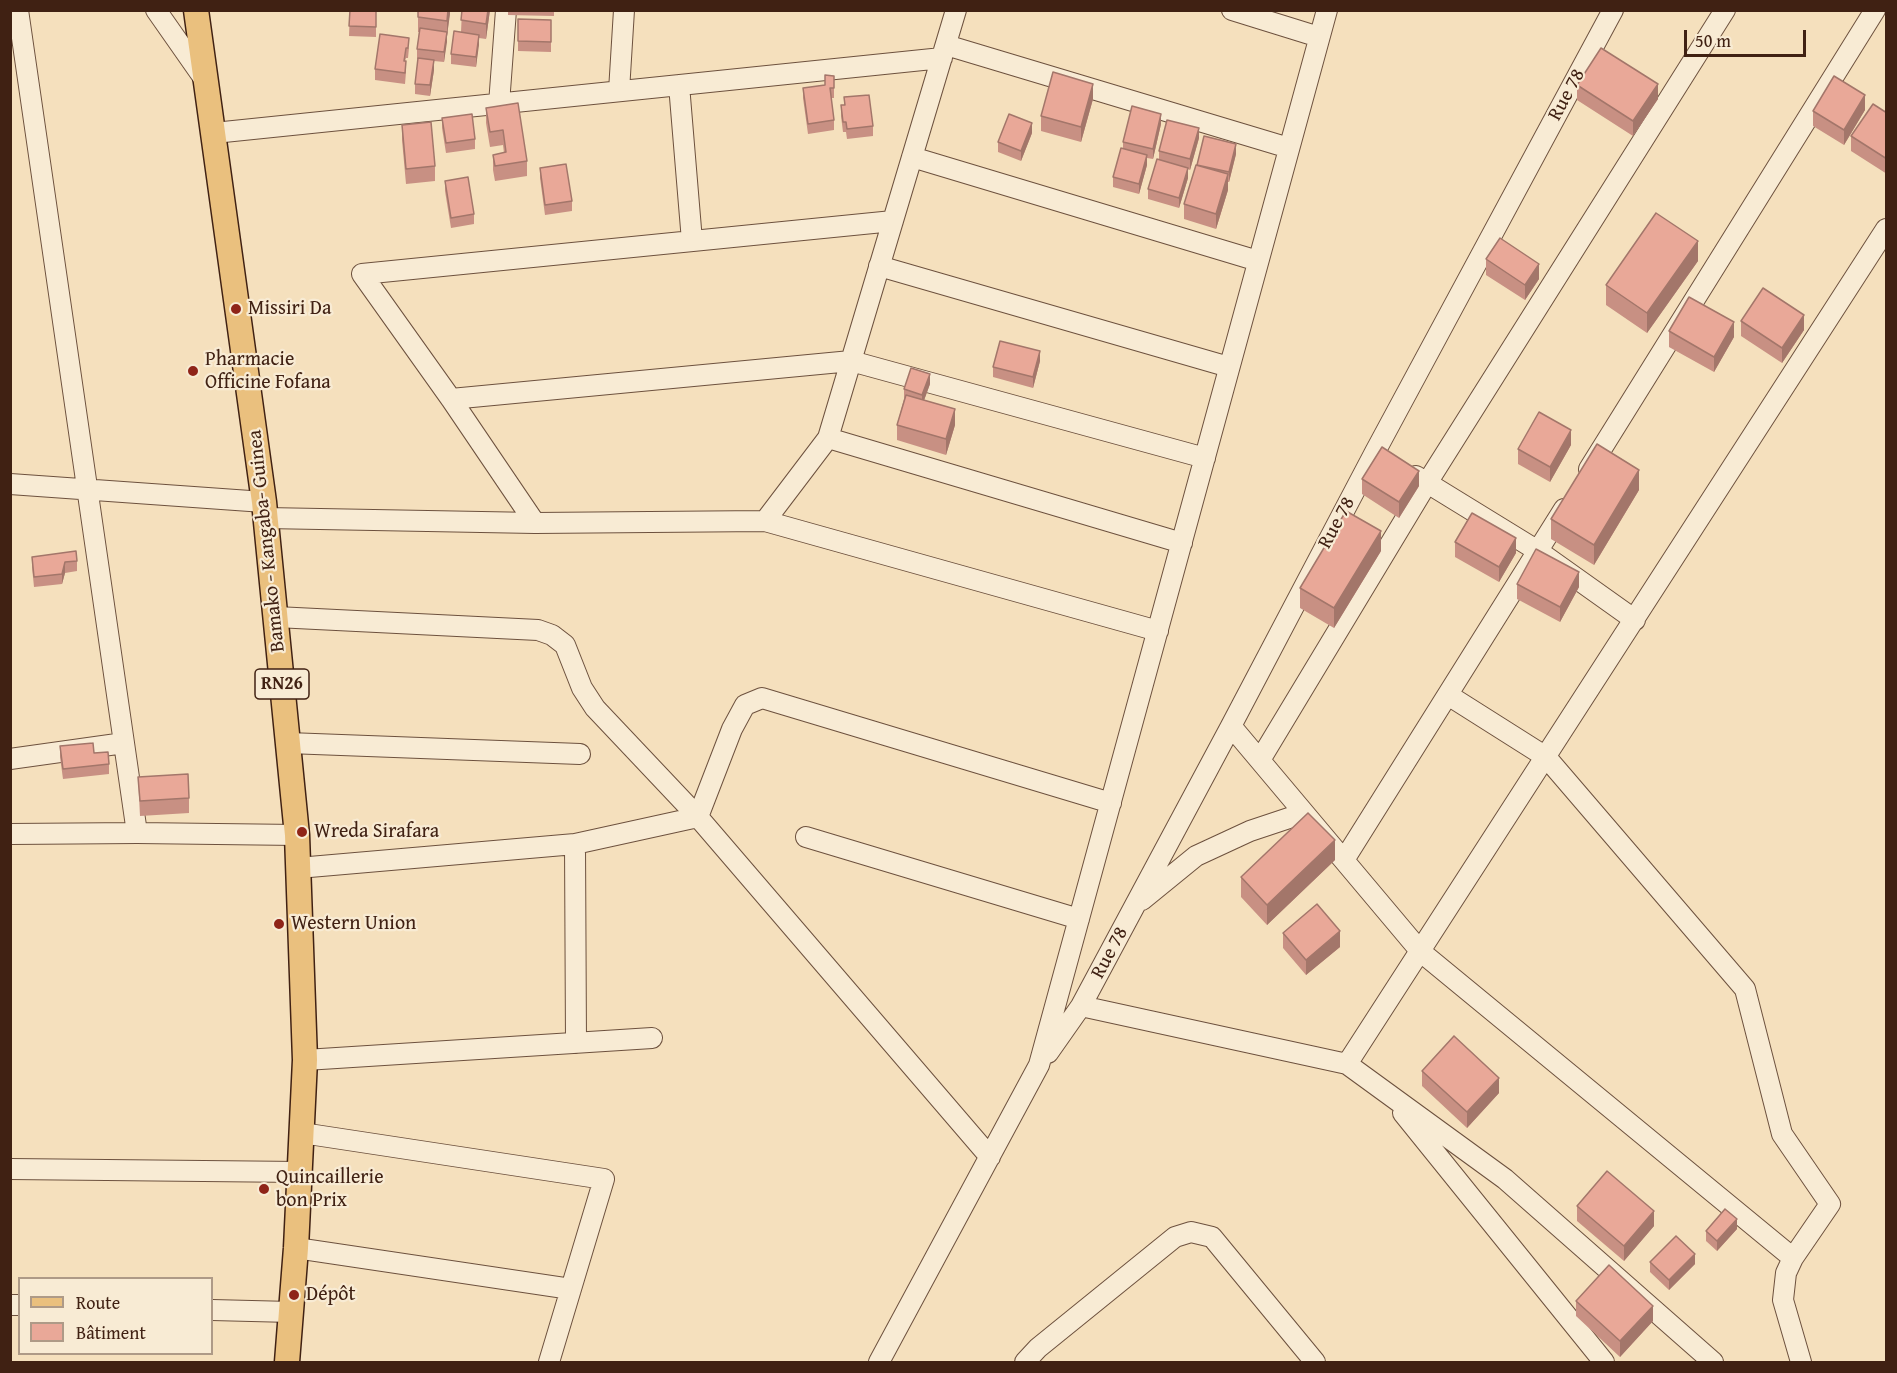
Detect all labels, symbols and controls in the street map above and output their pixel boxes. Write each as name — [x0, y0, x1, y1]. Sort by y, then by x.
scale bar — [1687, 18, 1808, 56]
text: 50 m — [1695, 27, 1731, 54]
street label: Rue 78 — [1543, 65, 1591, 125]
place label: Missiri Da — [248, 297, 331, 321]
marker: Missiri Da — [229, 302, 243, 316]
place label: Pharmacie Officine Fofana — [205, 348, 331, 395]
marker: Pharmacie Officine Fofana — [186, 364, 200, 378]
street label: Bamako - Kangaba- Guinea — [243, 429, 291, 653]
street label: Rue 78 — [1313, 493, 1361, 553]
road number: RN26 — [255, 669, 309, 699]
place label: Wreda Sirafara — [314, 820, 439, 844]
marker: Wreda Sirafara — [295, 825, 309, 839]
place label: Western Union — [291, 912, 416, 936]
marker: Western Union — [272, 917, 286, 931]
street label: Rue 78 — [1086, 923, 1134, 983]
place label: Quincaillerie bon Prix — [276, 1166, 384, 1213]
marker: Quincaillerie bon Prix — [257, 1182, 271, 1196]
legend — [18, 1277, 213, 1355]
place label: Dépôt — [306, 1283, 356, 1307]
marker: Dépôt — [287, 1288, 301, 1302]
text: Route — [76, 1289, 120, 1316]
text: Bâtiment — [76, 1319, 146, 1346]

